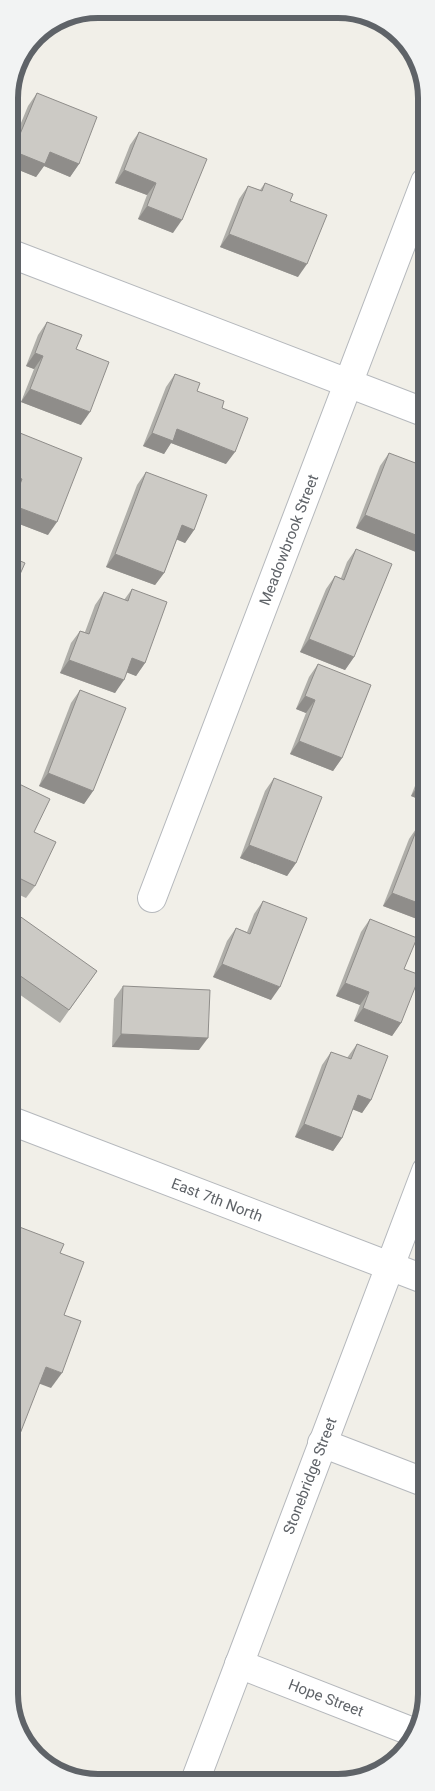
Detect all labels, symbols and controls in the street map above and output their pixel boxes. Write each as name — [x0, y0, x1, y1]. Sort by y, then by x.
street label: Meadowbrook Street — [256, 472, 322, 608]
street label: East 7th North — [169, 1174, 265, 1226]
street label: Stonebridge Street — [279, 1415, 341, 1537]
street label: Hope Street — [286, 1675, 366, 1721]

